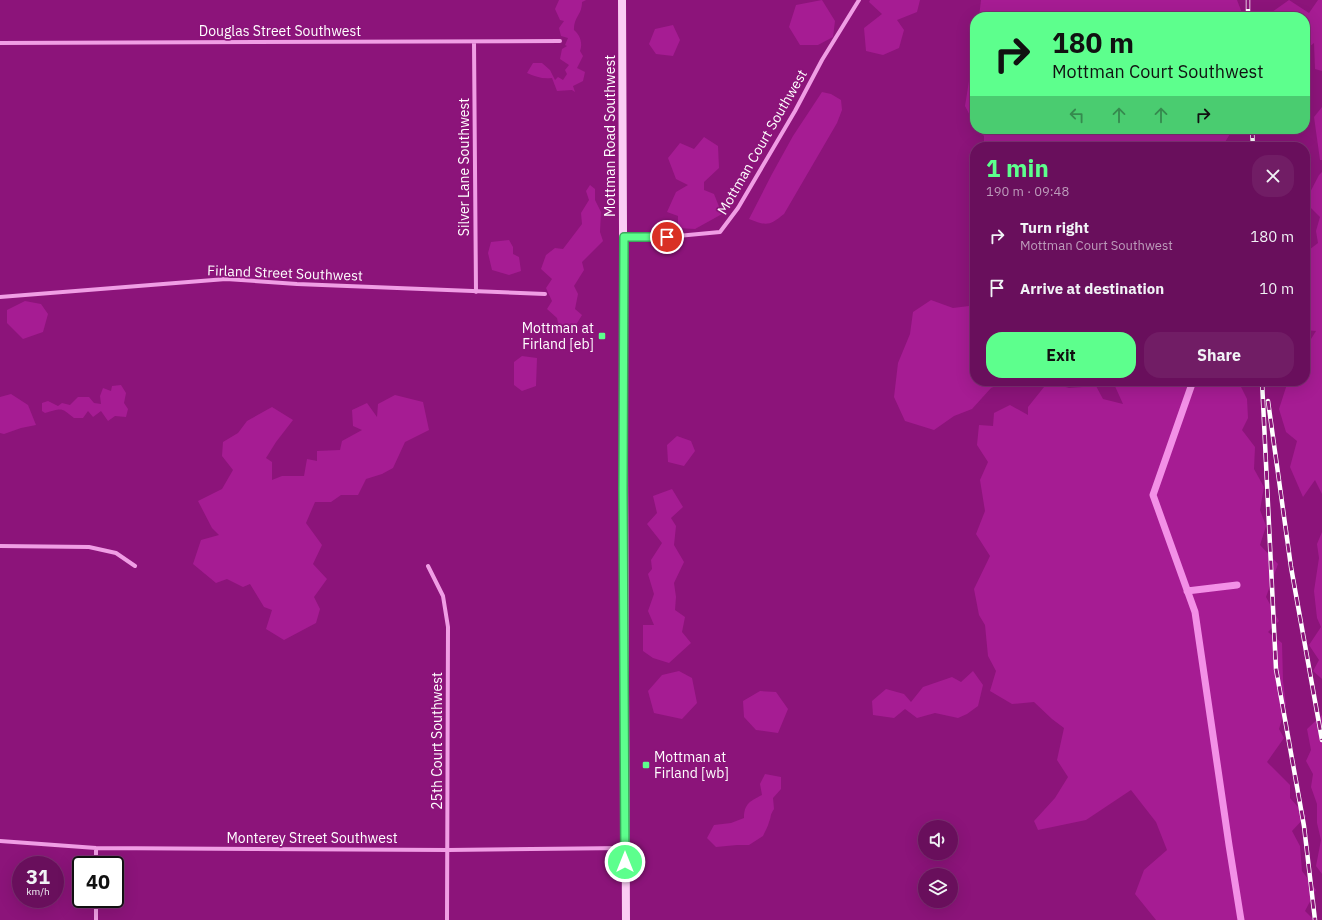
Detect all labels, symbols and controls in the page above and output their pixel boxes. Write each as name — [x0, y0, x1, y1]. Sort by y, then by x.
street label: Douglas Street Southwest — [199, 22, 361, 40]
text: 180 m — [1052, 24, 1134, 61]
icon: right — [986, 28, 1038, 80]
street label: Mottman Road Southwest — [601, 55, 619, 217]
text: Mottman Court Southwest — [1052, 60, 1263, 83]
street label: Mottman Court Southwest — [713, 66, 811, 218]
street label: Silver Lane Southwest — [455, 98, 473, 236]
icon: left — [1066, 104, 1088, 126]
icon: ahead — [1108, 104, 1130, 126]
icon: ahead — [1150, 104, 1172, 126]
icon: right — [1192, 104, 1214, 126]
text: 1 min — [986, 152, 1049, 184]
button: close — [1252, 155, 1294, 197]
text: 190 m · 09:48 — [986, 183, 1069, 200]
text: Turn right — [1020, 218, 1089, 237]
pin — [650, 220, 684, 254]
icon: right — [986, 225, 1008, 247]
icon: arrive — [656, 226, 678, 248]
text: 180 m — [1250, 227, 1294, 246]
text: Mottman Court Southwest — [1020, 237, 1173, 254]
street label: Firland Street Southwest — [207, 261, 363, 285]
icon: arrive — [986, 277, 1008, 299]
text: Arrive at destination — [1020, 279, 1164, 298]
text: 10 m — [1259, 279, 1294, 298]
place label: Mottman at Firland [eb] — [522, 319, 594, 353]
marker: Mottman at Firland [eb] — [597, 331, 607, 341]
button: Exit — [986, 332, 1136, 378]
button: Share — [1144, 332, 1294, 378]
street label: 25th Court Southwest — [428, 672, 446, 810]
place label: Mottman at Firland [wb] — [654, 748, 729, 782]
marker: Mottman at Firland [wb] — [641, 760, 651, 770]
map controls — [918, 820, 958, 908]
button: sound — [918, 820, 958, 860]
street label: Monterey Street Southwest — [226, 829, 398, 847]
position arrow — [604, 841, 646, 883]
speed limit sign: 40 — [72, 856, 124, 908]
text: 31 — [26, 863, 50, 890]
button: layers — [918, 868, 958, 908]
text: km/h — [26, 885, 50, 898]

